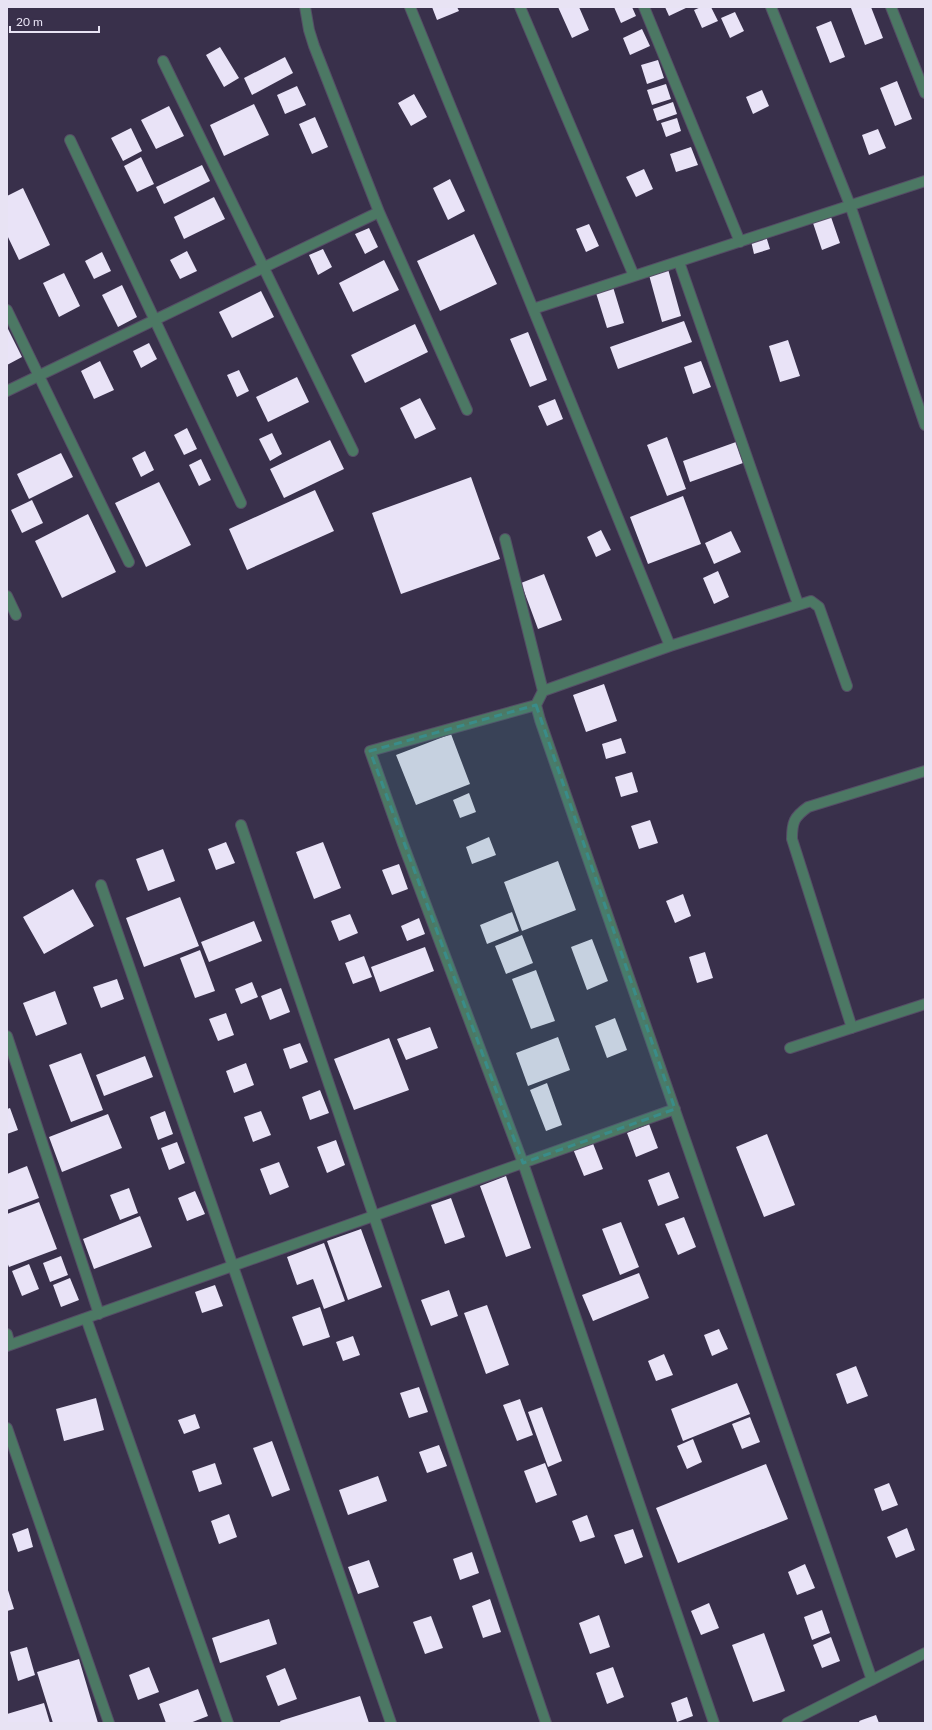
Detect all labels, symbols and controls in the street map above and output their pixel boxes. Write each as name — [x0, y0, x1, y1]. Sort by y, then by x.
scale bar — [10, 8, 99, 34]
text: 20 m — [16, 14, 43, 29]

